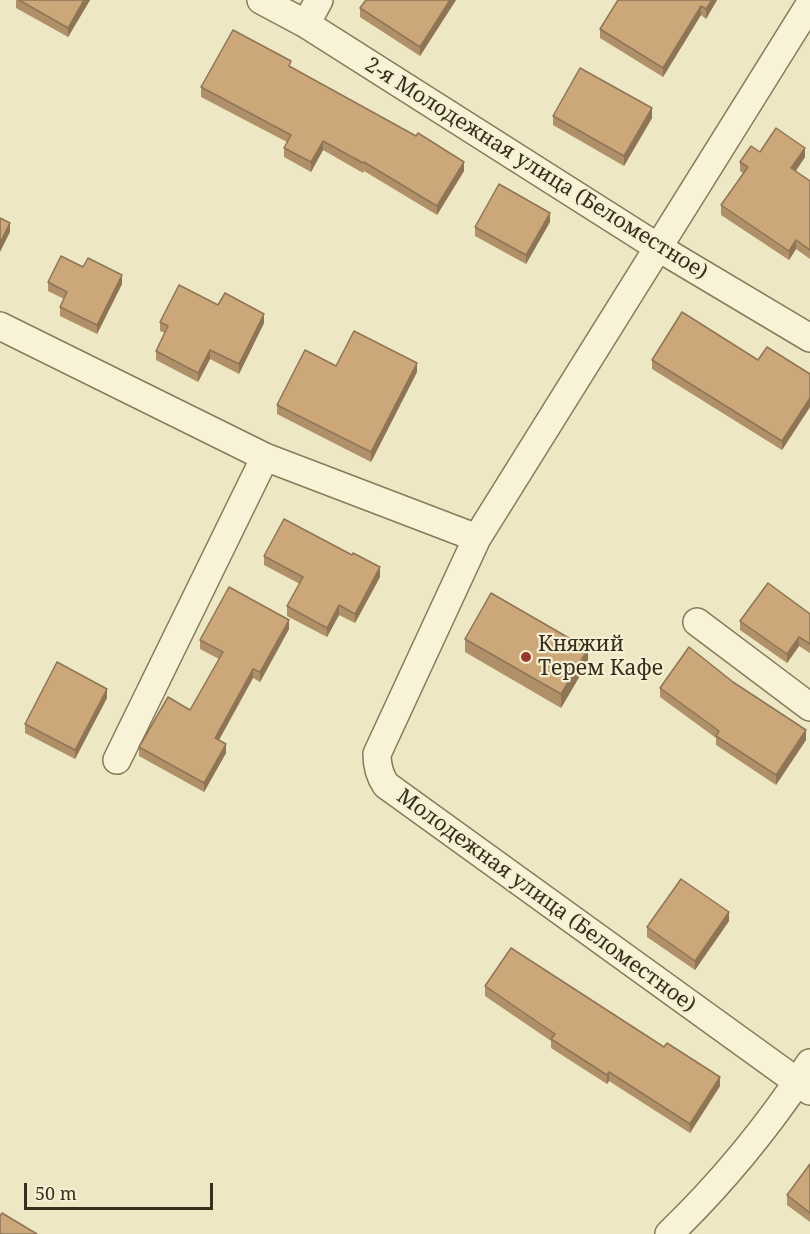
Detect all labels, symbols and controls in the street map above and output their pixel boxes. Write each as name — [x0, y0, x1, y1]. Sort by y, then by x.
street label: 2-я Молодежная улица (Беломестное) — [360, 53, 712, 285]
place label: Княжий Терем Кафе — [538, 632, 663, 682]
marker: Княжий Терем Кафе — [519, 650, 533, 664]
street label: Молодежная улица (Беломестное) — [392, 784, 700, 1018]
scale bar — [27, 1171, 216, 1209]
text: 50 m — [35, 1181, 77, 1205]

